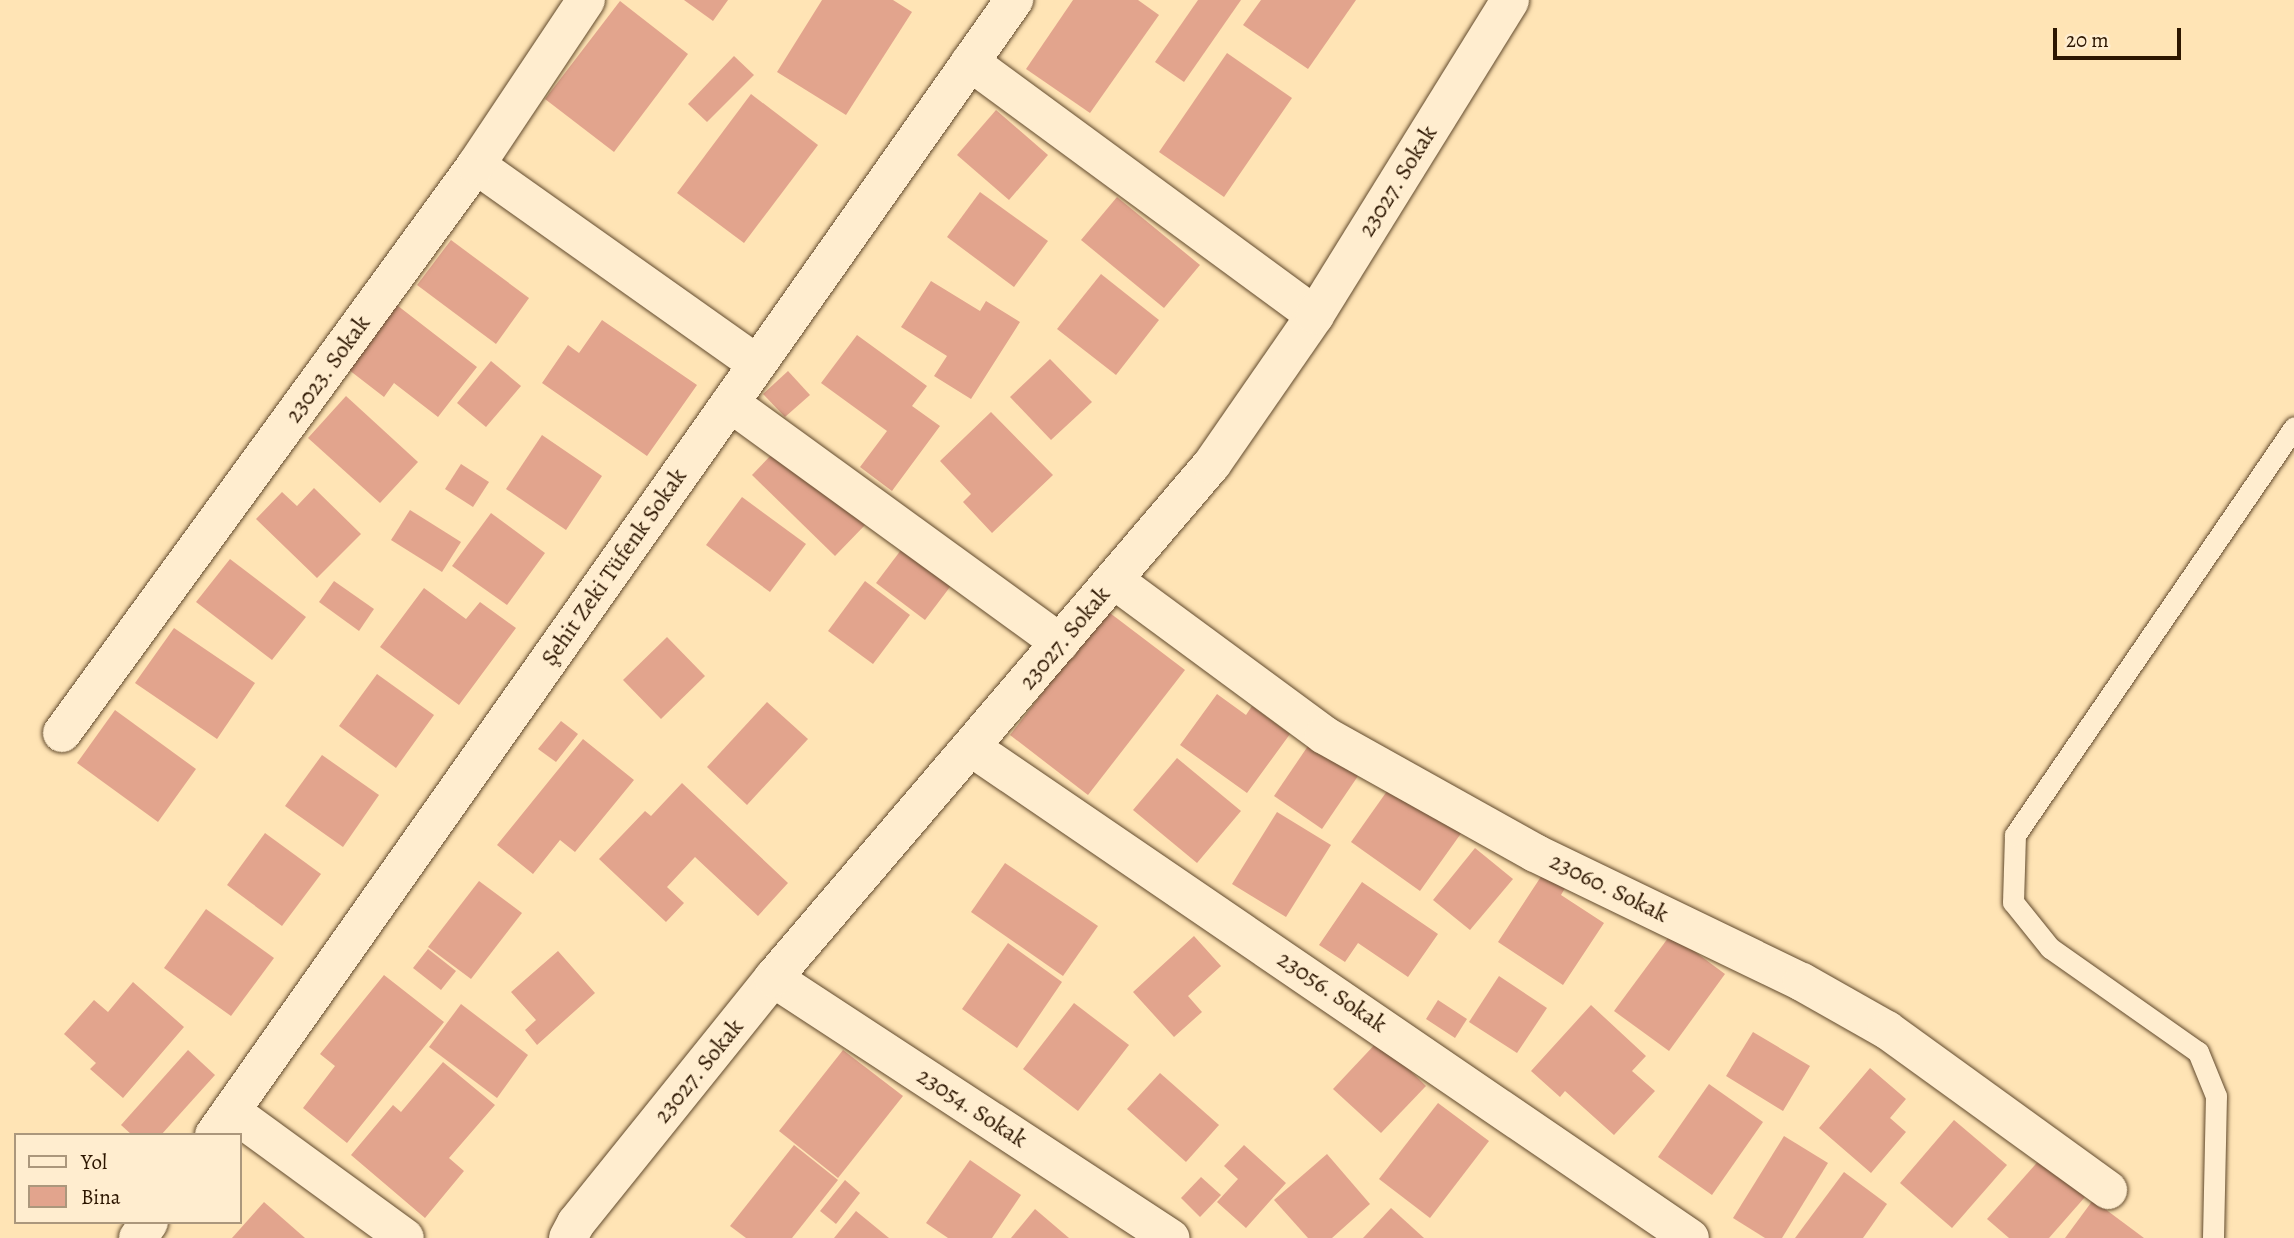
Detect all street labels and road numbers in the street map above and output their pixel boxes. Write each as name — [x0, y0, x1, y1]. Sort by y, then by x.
street label: 23027. Sokak — [1352, 120, 1444, 242]
street label: 23023. Sokak — [279, 309, 377, 429]
street label: Şehit Zeki Tüfenk Sokak — [535, 463, 693, 671]
street label: 23027. Sokak — [1013, 580, 1117, 696]
street label: 23060. Sokak — [1545, 847, 1673, 929]
street label: 23056. Sokak — [1272, 945, 1392, 1039]
street label: 23027. Sokak — [648, 1013, 750, 1129]
street label: 23054. Sokak — [911, 1062, 1033, 1154]

